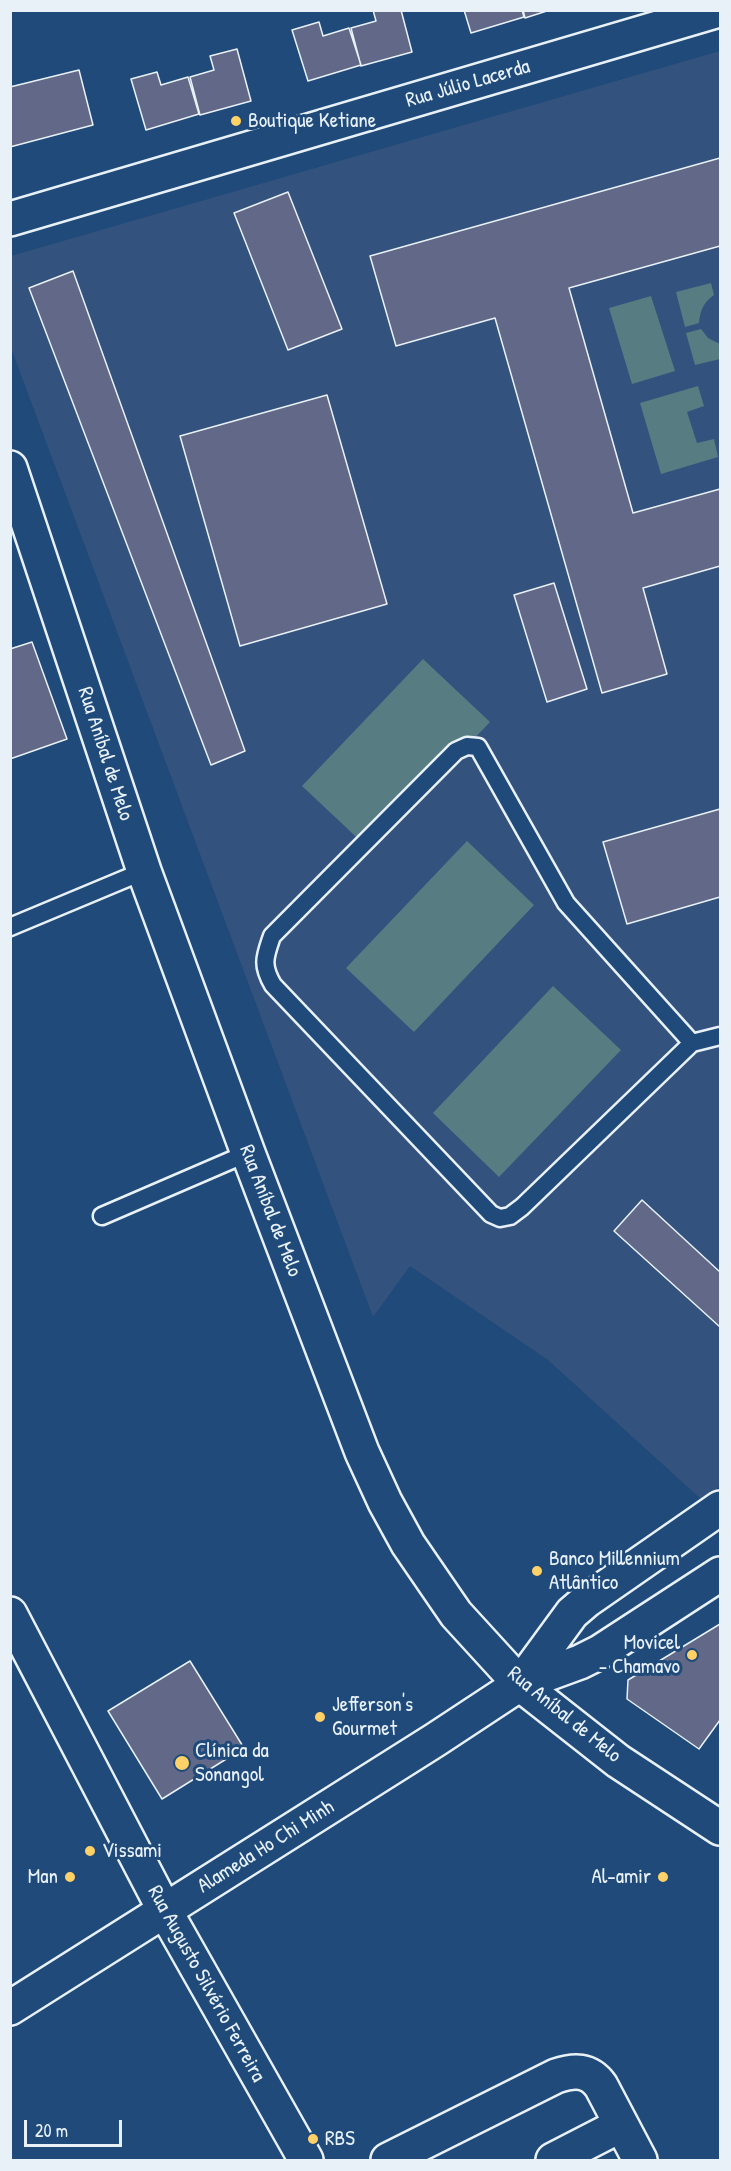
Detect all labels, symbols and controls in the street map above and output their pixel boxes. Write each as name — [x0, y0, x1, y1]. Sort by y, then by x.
street label: Rua Júlio Lacerda — [403, 54, 533, 114]
place label: Boutique Ketiane — [248, 108, 376, 134]
marker: Boutique Ketiane — [229, 114, 243, 128]
street label: Rua Aníbal de Melo — [72, 684, 138, 824]
street label: Rua Aníbal de Melo — [233, 1142, 307, 1280]
place label: Banco Millennium Atlântico — [549, 1546, 680, 1596]
marker: Banco Millennium Atlântico — [530, 1564, 544, 1578]
place label: Movicel - Chamavo — [599, 1630, 680, 1680]
marker: Movicel - Chamavo — [685, 1648, 699, 1662]
street label: Rua Aníbal de Melo — [502, 1661, 626, 1769]
place label: Jefferson's Gourmet — [332, 1692, 413, 1742]
marker: Jefferson's Gourmet — [313, 1710, 327, 1724]
place label: Clínica da Sonangol — [195, 1738, 269, 1788]
marker: Clínica da Sonangol — [173, 1754, 191, 1772]
street label: Alameda Ho Chi Minh — [193, 1795, 339, 1899]
place label: Vissami — [102, 1838, 162, 1864]
marker: Vissami — [83, 1844, 97, 1858]
place label: Man — [28, 1864, 58, 1890]
place label: Al-amir — [591, 1864, 651, 1890]
marker: Man — [63, 1870, 77, 1884]
marker: Al-amir — [656, 1870, 670, 1884]
street label: Rua Augusto Silvério Ferreira — [142, 1881, 270, 2087]
scale bar — [27, 2108, 124, 2146]
text: 20 m — [35, 2118, 68, 2143]
place label: RBS — [325, 2126, 355, 2152]
marker: RBS — [306, 2132, 320, 2146]

